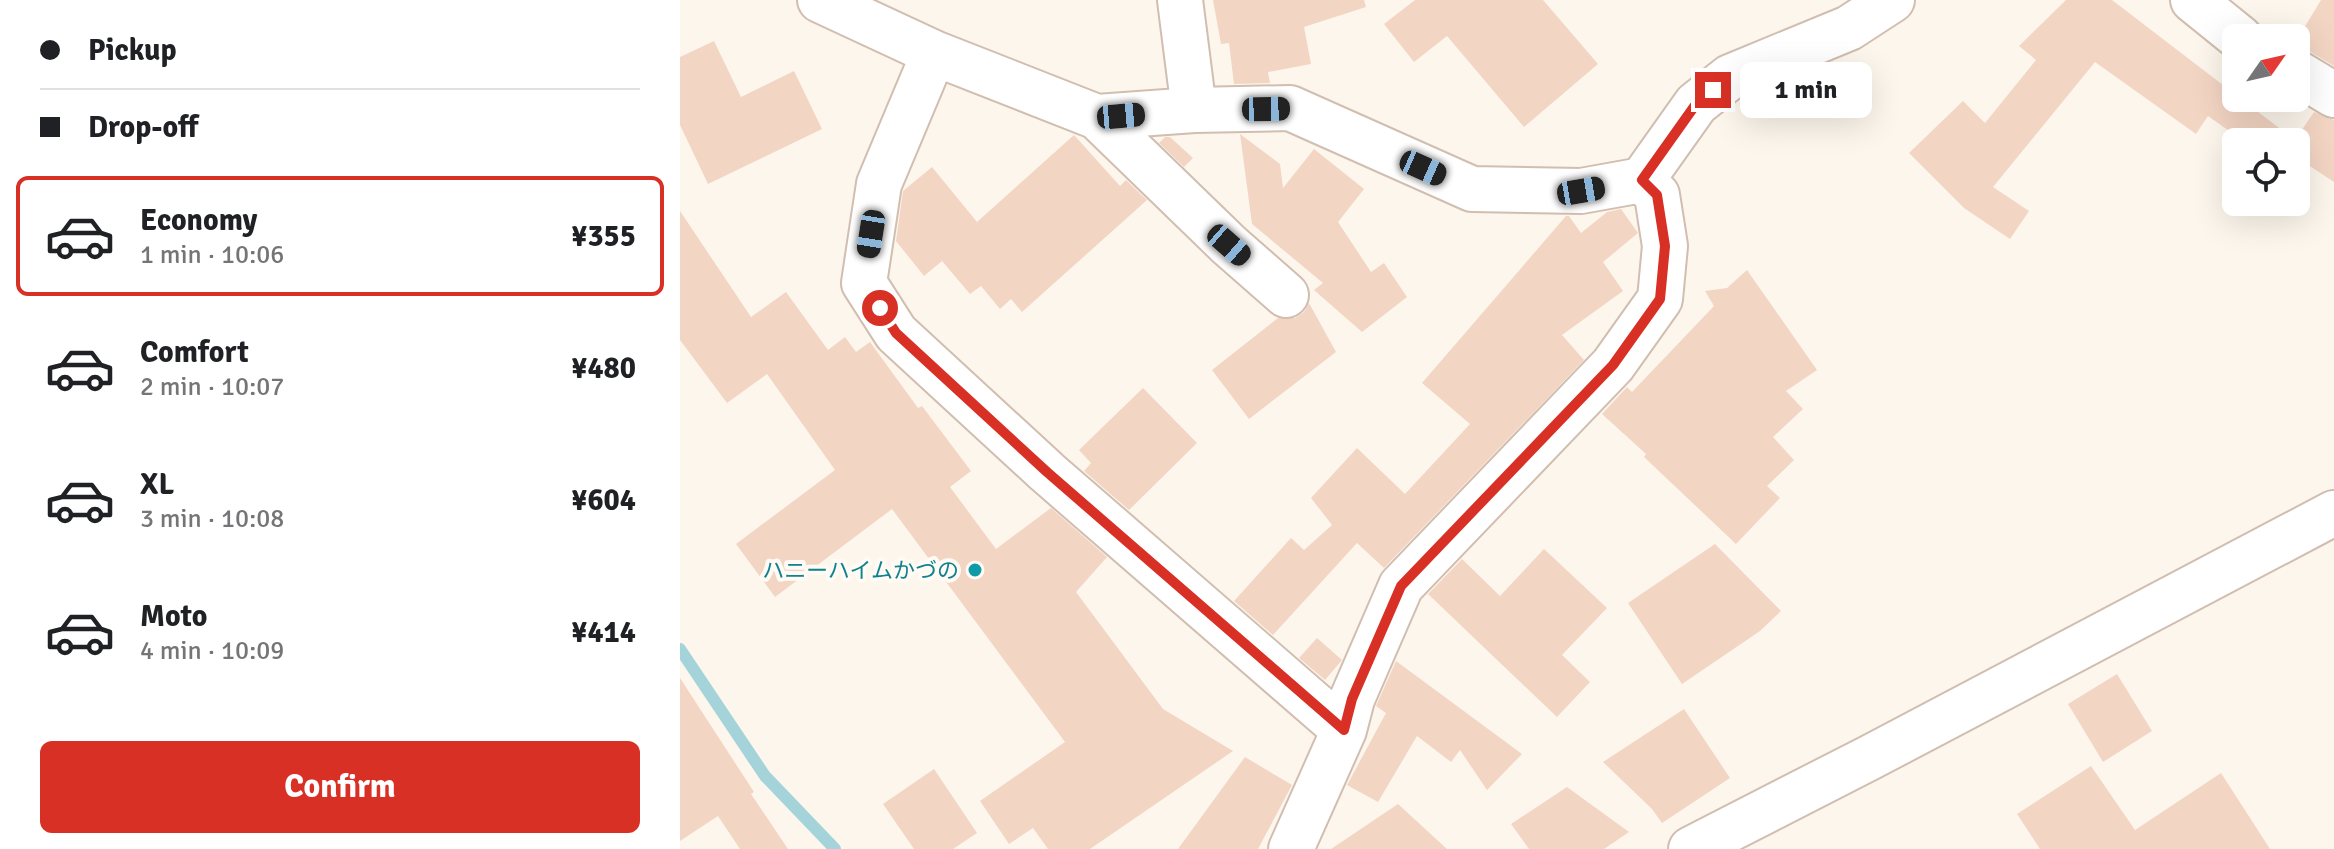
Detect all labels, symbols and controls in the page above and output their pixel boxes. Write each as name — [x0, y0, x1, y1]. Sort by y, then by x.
north arrow — [2222, 24, 2310, 112]
map controls — [2222, 24, 2310, 216]
text: Pickup — [88, 32, 177, 69]
callout: 1 min — [1741, 62, 1873, 118]
route end — [1695, 72, 1731, 108]
text: 1 min — [1775, 74, 1837, 106]
car — [1242, 97, 1290, 121]
car — [1096, 102, 1146, 130]
text: Drop-off — [88, 109, 198, 146]
button: locate — [2222, 128, 2310, 216]
car — [1396, 147, 1450, 189]
car — [1555, 175, 1607, 207]
icon: car — [44, 200, 116, 272]
text: Economy — [140, 202, 257, 239]
car — [855, 208, 887, 260]
text: ¥355 — [571, 218, 636, 255]
car — [1203, 220, 1255, 270]
text: 1 min · 10:06 — [140, 239, 284, 271]
route start — [862, 290, 898, 326]
icon: car — [44, 332, 116, 404]
text: Comfort — [140, 334, 249, 371]
text: ¥480 — [571, 350, 636, 387]
text: 2 min · 10:07 — [140, 371, 284, 403]
icon: car — [44, 464, 116, 536]
text: XL — [140, 466, 174, 503]
text: ¥604 — [571, 482, 636, 519]
text: 3 min · 10:08 — [140, 503, 284, 535]
place label: ハニーハイムかづの — [762, 557, 959, 584]
marker: ハニーハイムかづの — [966, 561, 984, 579]
icon: car — [44, 596, 116, 668]
text: Moto — [140, 598, 207, 635]
text: ¥414 — [571, 614, 636, 651]
text: 4 min · 10:09 — [140, 635, 284, 667]
button: Confirm — [40, 741, 640, 833]

